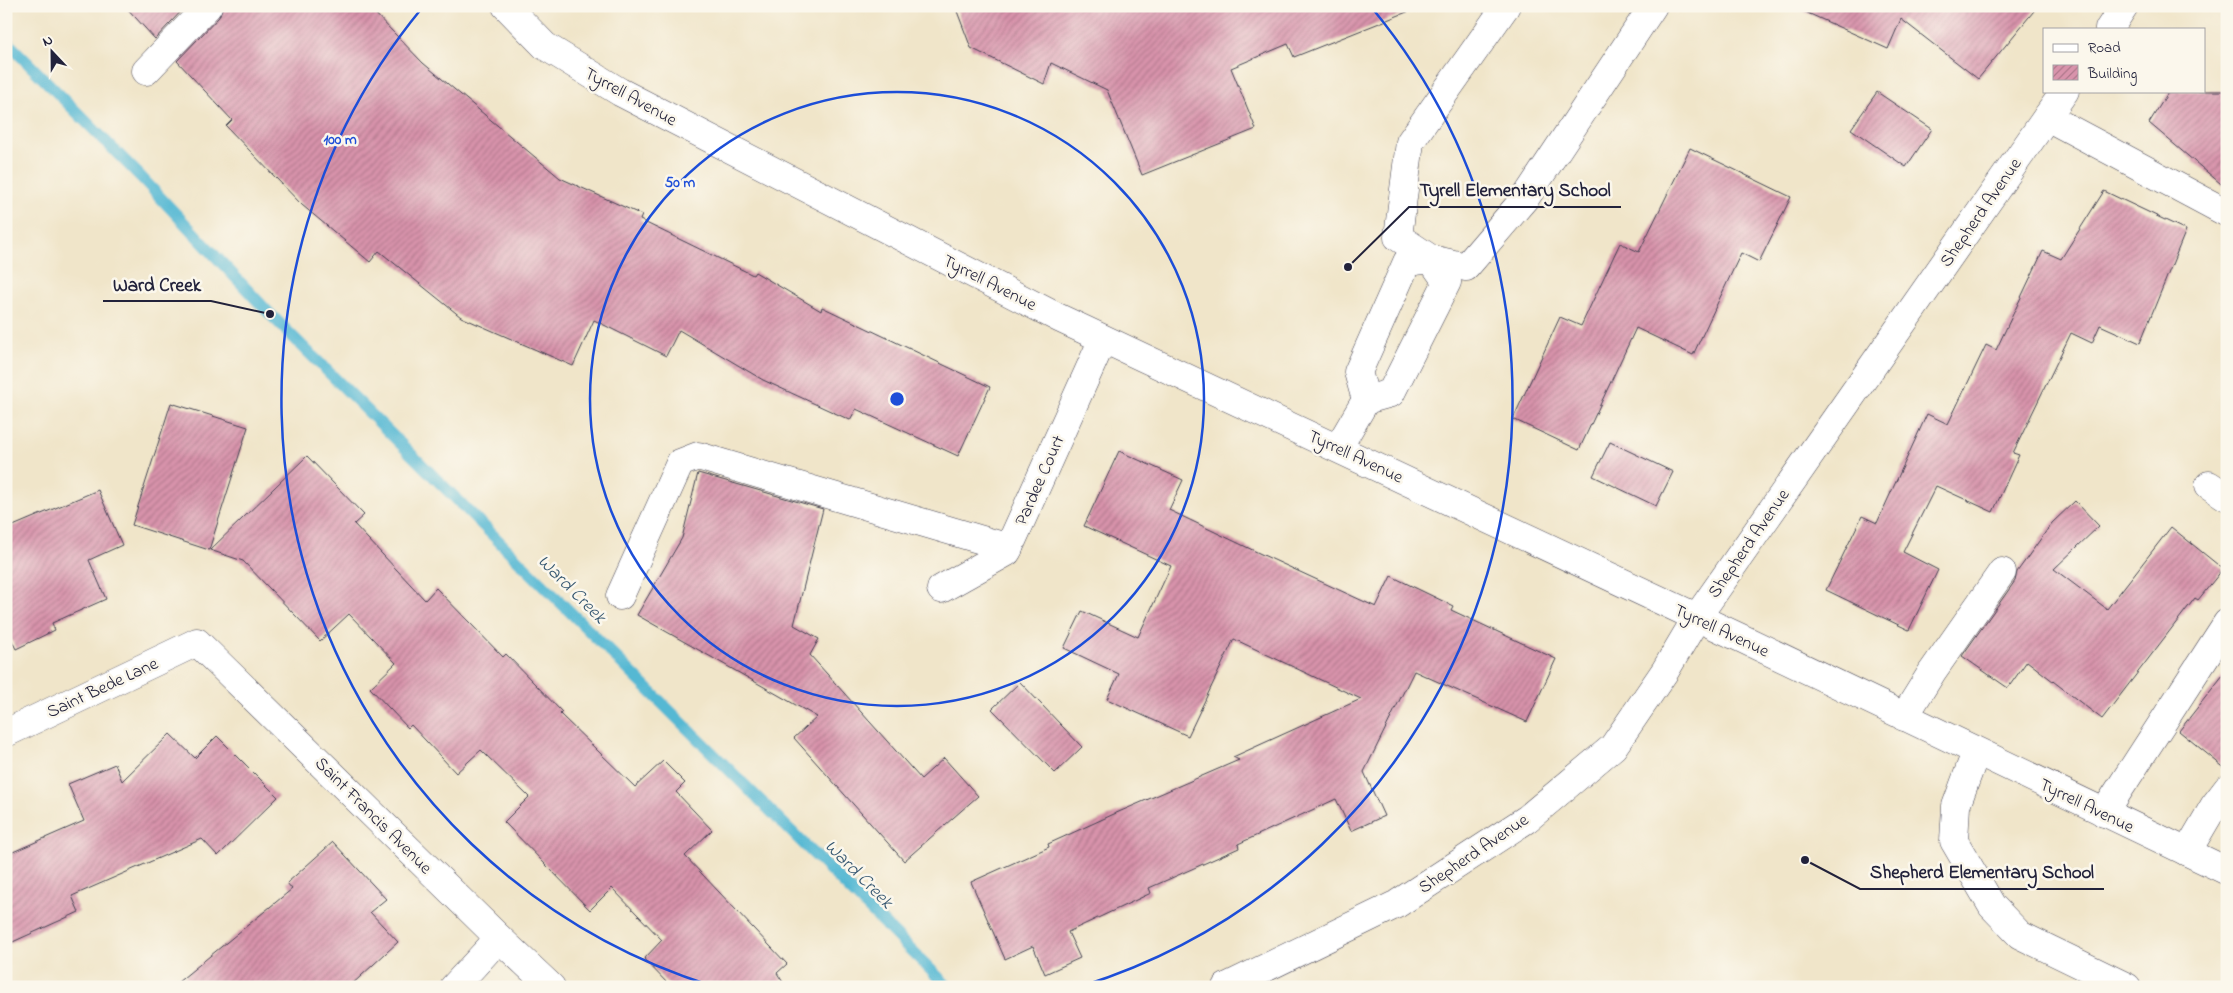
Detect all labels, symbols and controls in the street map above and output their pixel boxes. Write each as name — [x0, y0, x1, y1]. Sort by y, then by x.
north arrow — [28, 28, 78, 78]
legend — [2043, 28, 2206, 92]
text: N — [39, 30, 56, 53]
text: Road — [2088, 37, 2121, 59]
street label: Tyrrell Avenue — [579, 62, 682, 134]
text: Building — [2087, 63, 2137, 86]
text: 100 m — [323, 129, 357, 151]
street label: Shepherd Avenue — [1934, 152, 2030, 273]
text: 50 m — [665, 172, 696, 194]
callout: Tyrell Elementary School — [1409, 173, 1621, 207]
text: Tyrell Elementary School — [1419, 178, 1611, 207]
street label: Tyrrell Avenue — [938, 249, 1041, 319]
callout: Ward Creek — [103, 267, 211, 301]
text: Ward Creek — [113, 273, 202, 300]
centre of rings — [888, 390, 906, 408]
street label: Tyrrell Avenue — [1303, 424, 1408, 492]
street label: Pardee Court — [1009, 431, 1072, 530]
street label: Shepherd Avenue — [1702, 483, 1798, 604]
water label: Ward Creek — [531, 549, 612, 631]
street label: Tyrrell Avenue — [1669, 598, 1774, 666]
street label: Saint Bede Lane — [43, 651, 164, 726]
street label: Saint Francis Avenue — [308, 752, 438, 882]
street label: Tyrrell Avenue — [2034, 773, 2139, 841]
street label: Shepherd Avenue — [1414, 808, 1535, 901]
water label: Ward Creek — [818, 834, 899, 916]
callout: Shepherd Elementary School — [1860, 855, 2104, 889]
text: Shepherd Elementary School — [1870, 860, 2094, 889]

